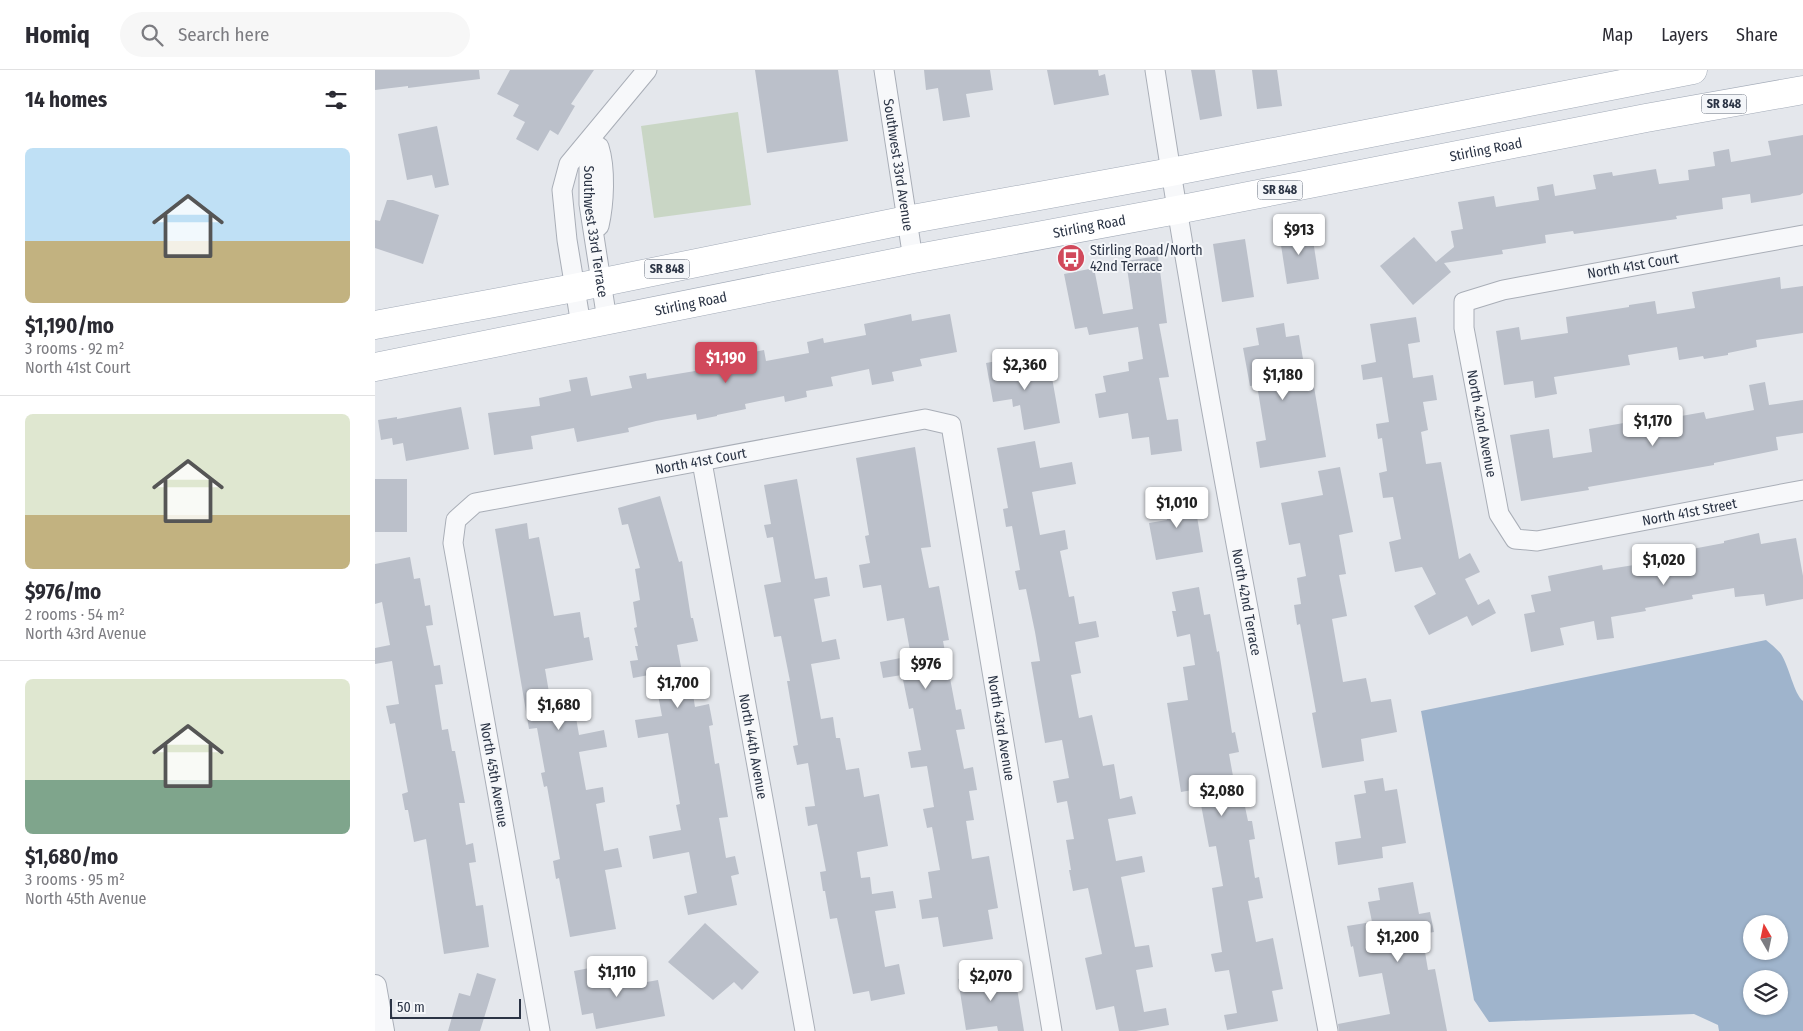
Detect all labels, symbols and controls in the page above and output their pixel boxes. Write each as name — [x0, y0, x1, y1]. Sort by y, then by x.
search box — [120, 12, 470, 57]
text: Homiq — [25, 21, 90, 49]
icon: search — [138, 21, 166, 49]
text: Search here — [178, 23, 269, 46]
text: Map — [1602, 24, 1633, 46]
text: Layers — [1661, 24, 1708, 46]
text: Share — [1736, 24, 1778, 46]
icon: filters — [322, 86, 350, 114]
text: 14 homes — [25, 87, 107, 113]
road number: SR 848 — [1701, 94, 1747, 114]
street label: Southwest 33rd Avenue — [880, 98, 917, 232]
street label: Stirling Road — [1448, 134, 1524, 165]
street label: Southwest 33rd Terrace — [581, 165, 612, 299]
road number: SR 848 — [1257, 180, 1303, 200]
icon: home — [143, 181, 233, 271]
street label: Stirling Road — [1052, 211, 1127, 241]
pin: $913 — [1269, 214, 1329, 256]
text: $913 — [1284, 220, 1314, 239]
place label: Stirling Road/North 42nd Terrace — [1090, 242, 1203, 275]
bus stop icon: Stirling Road/North 42nd Terrace — [1056, 243, 1086, 273]
street label: North 41st Court — [1586, 250, 1680, 282]
road number: SR 848 — [645, 260, 689, 278]
street label: Stirling Road — [653, 288, 728, 319]
text: $1,190/mo — [25, 313, 114, 339]
text: 3 rooms · 92 m² — [25, 339, 124, 358]
pin: $1,190 — [685, 342, 767, 384]
text: $1,190 — [706, 348, 746, 367]
pin: $2,360 — [984, 348, 1066, 391]
text: $2,360 — [1003, 355, 1047, 374]
text: North 41st Court — [25, 358, 131, 377]
pin: $1,180 — [1242, 358, 1324, 401]
text: $1,180 — [1263, 365, 1303, 384]
street label: North 42nd Avenue — [1464, 368, 1500, 479]
pin: $1,170 — [1612, 404, 1694, 447]
text: $1,170 — [1634, 411, 1672, 430]
street label: North 41st Court — [654, 444, 748, 478]
icon: home — [143, 446, 233, 536]
pin: $1,010 — [1136, 486, 1218, 529]
text: $1,010 — [1156, 493, 1198, 512]
street label: North 41st Street — [1641, 494, 1738, 529]
pin: $1,020 — [1623, 544, 1705, 586]
street label: North 42nd Terrace — [1229, 547, 1265, 657]
text: $1,020 — [1643, 550, 1685, 569]
text: $976/mo — [25, 579, 101, 605]
text: 2 rooms · 54 m² — [25, 605, 125, 624]
text: North 43rd Avenue — [25, 624, 146, 643]
pin: $976 — [896, 648, 956, 690]
text: $976 — [911, 654, 941, 673]
pin: $1,700 — [637, 666, 719, 709]
text: $1,700 — [657, 673, 699, 692]
street label: North 43rd Avenue — [984, 674, 1019, 782]
pin: $1,680 — [518, 688, 600, 731]
street label: North 44th Avenue — [736, 692, 771, 801]
text: $1,680 — [537, 695, 581, 714]
icon: home — [143, 711, 233, 801]
street label: North 45th Avenue — [476, 721, 512, 829]
pin: $2,080 — [1181, 774, 1263, 817]
text: $2,080 — [1200, 781, 1244, 800]
text: $1,680/mo — [25, 844, 118, 870]
text: 3 rooms · 95 m² — [25, 870, 125, 889]
text: North 45th Avenue — [25, 889, 146, 908]
north arrow — [1743, 915, 1787, 960]
map controls — [1743, 915, 1788, 1015]
pin: $1,200 — [1357, 920, 1439, 963]
text: $1,200 — [1377, 927, 1419, 946]
pin: $1,110 — [576, 956, 658, 998]
pin: $2,070 — [950, 960, 1032, 1002]
text: $1,110 — [598, 962, 636, 981]
text: $2,070 — [970, 966, 1012, 985]
button: layers — [1743, 970, 1788, 1015]
scale bar — [390, 996, 521, 1019]
text: 50 m — [397, 999, 425, 1016]

